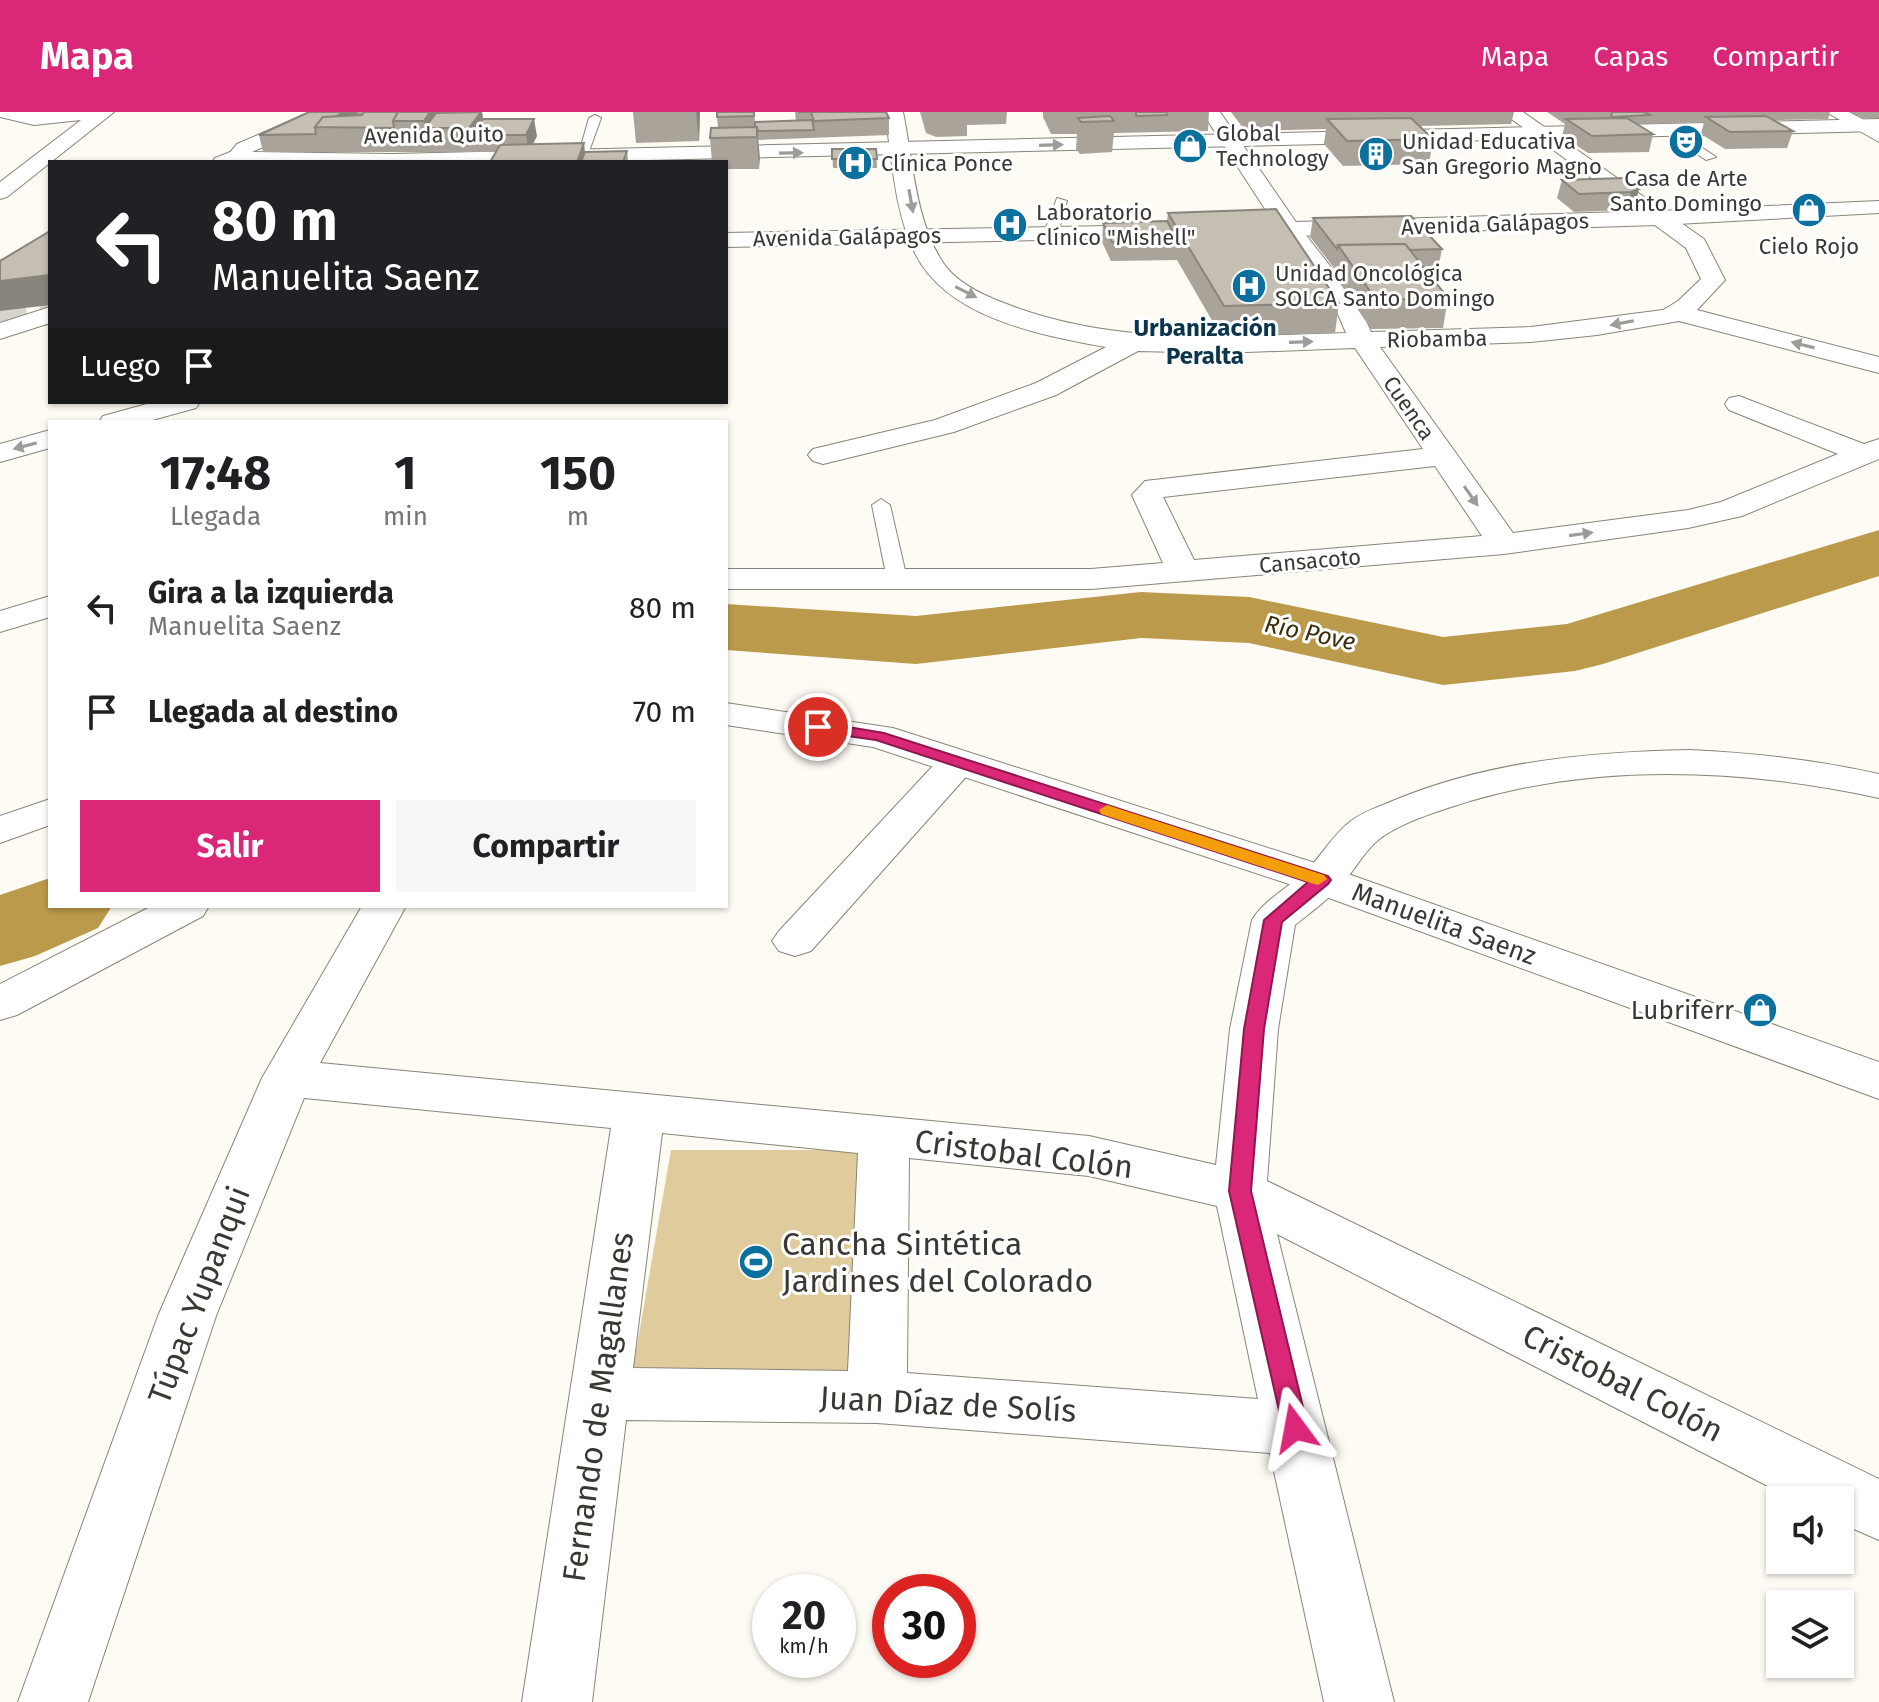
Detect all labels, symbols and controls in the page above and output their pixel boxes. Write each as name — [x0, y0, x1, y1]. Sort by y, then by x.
text: Mapa — [40, 33, 134, 79]
text: Mapa — [1481, 40, 1549, 73]
text: Capas — [1593, 40, 1668, 73]
text: Compartir — [1712, 40, 1839, 73]
street label: Avenida Quito — [364, 120, 504, 150]
place label: Global Technology — [1216, 120, 1329, 172]
theatre icon: Casa de Arte Santo Domingo — [1667, 123, 1705, 161]
shop icon: Global Technology — [1171, 127, 1209, 165]
place label: Unidad Educativa San Gregorio Magno — [1402, 128, 1602, 180]
building icon: Unidad Educativa San Gregorio Magno — [1357, 135, 1395, 173]
one-way arrow — [1039, 139, 1064, 152]
hospital icon: Clínica Ponce — [836, 144, 874, 182]
one-way arrow — [779, 146, 804, 159]
place label: Clínica Ponce — [881, 150, 1013, 177]
place label: Casa de Arte Santo Domingo — [1610, 165, 1762, 217]
text: 80 m — [212, 188, 338, 255]
one-way arrow — [906, 189, 918, 214]
shop icon: Cielo Rojo — [1790, 191, 1828, 229]
icon: left — [80, 192, 184, 296]
place label: Laboratorio clínico "Mishell" — [1036, 199, 1196, 251]
hospital icon: Laboratorio clínico "Mishell" — [991, 206, 1029, 244]
street label: Avenida Galápagos — [1401, 207, 1589, 241]
street label: Avenida Galápagos — [753, 222, 941, 252]
place label: Cielo Rojo — [1759, 233, 1859, 260]
text: Manuelita Saenz — [212, 256, 479, 300]
place label: Unidad Oncológica SOLCA Santo Domingo — [1275, 260, 1495, 312]
hospital icon: Unidad Oncológica SOLCA Santo Domingo — [1230, 267, 1268, 305]
one-way arrow — [954, 286, 977, 299]
district label: Urbanización Peralta — [1133, 314, 1277, 370]
one-way arrow — [1609, 318, 1634, 330]
street label: Riobamba — [1386, 325, 1488, 353]
one-way arrow — [1289, 336, 1314, 349]
one-way arrow — [1791, 339, 1816, 351]
icon: arrive — [177, 344, 221, 388]
text: Luego — [80, 348, 161, 384]
street label: Cuenca — [1377, 371, 1441, 445]
one-way arrow — [12, 441, 37, 453]
text: 17:48 — [160, 444, 271, 502]
text: 1 — [394, 444, 417, 502]
text: 150 — [540, 444, 616, 502]
one-way arrow — [1463, 486, 1478, 507]
text: Llegada — [170, 501, 261, 532]
text: min — [383, 501, 428, 532]
text: m — [567, 501, 589, 532]
one-way arrow — [1569, 527, 1594, 540]
street label: Cansacoto — [1258, 543, 1362, 579]
text: Gira a la izquierda — [148, 575, 394, 611]
icon: left — [80, 586, 124, 630]
text: 80 m — [629, 590, 696, 626]
water label: Río Pove — [1262, 610, 1358, 656]
text: Manuelita Saenz — [148, 611, 341, 642]
icon: arrive — [80, 690, 124, 734]
pin — [784, 693, 852, 761]
text: Llegada al destino — [148, 694, 398, 730]
text: 70 m — [633, 694, 696, 730]
icon: arrive — [796, 705, 840, 749]
button: Salir — [80, 800, 380, 892]
button: Compartir — [396, 800, 696, 892]
street label: Manuelita Saenz — [1348, 876, 1540, 972]
shop icon: Lubriferr — [1741, 991, 1779, 1029]
place label: Lubriferr — [1631, 995, 1734, 1026]
street label: Cristobal Colón — [913, 1122, 1135, 1186]
street label: Túpac Yupanqui — [140, 1181, 258, 1409]
place label: Cancha Sintética Jardines del Colorado — [782, 1225, 1093, 1300]
street label: Fernando de Magallanes — [555, 1230, 641, 1584]
sports icon: Cancha Sintética Jardines del Colorado — [737, 1243, 775, 1281]
street label: Cristobal Colón — [1516, 1316, 1730, 1450]
street label: Juan Díaz de Solís — [819, 1378, 1077, 1430]
position arrow — [1253, 1386, 1337, 1470]
map controls — [1766, 1486, 1854, 1678]
button: sound — [1766, 1486, 1854, 1574]
speed limit sign: 30 — [872, 1574, 976, 1678]
button: layers — [1766, 1590, 1854, 1678]
text: 20 — [782, 1592, 826, 1640]
text: km/h — [779, 1634, 829, 1658]

